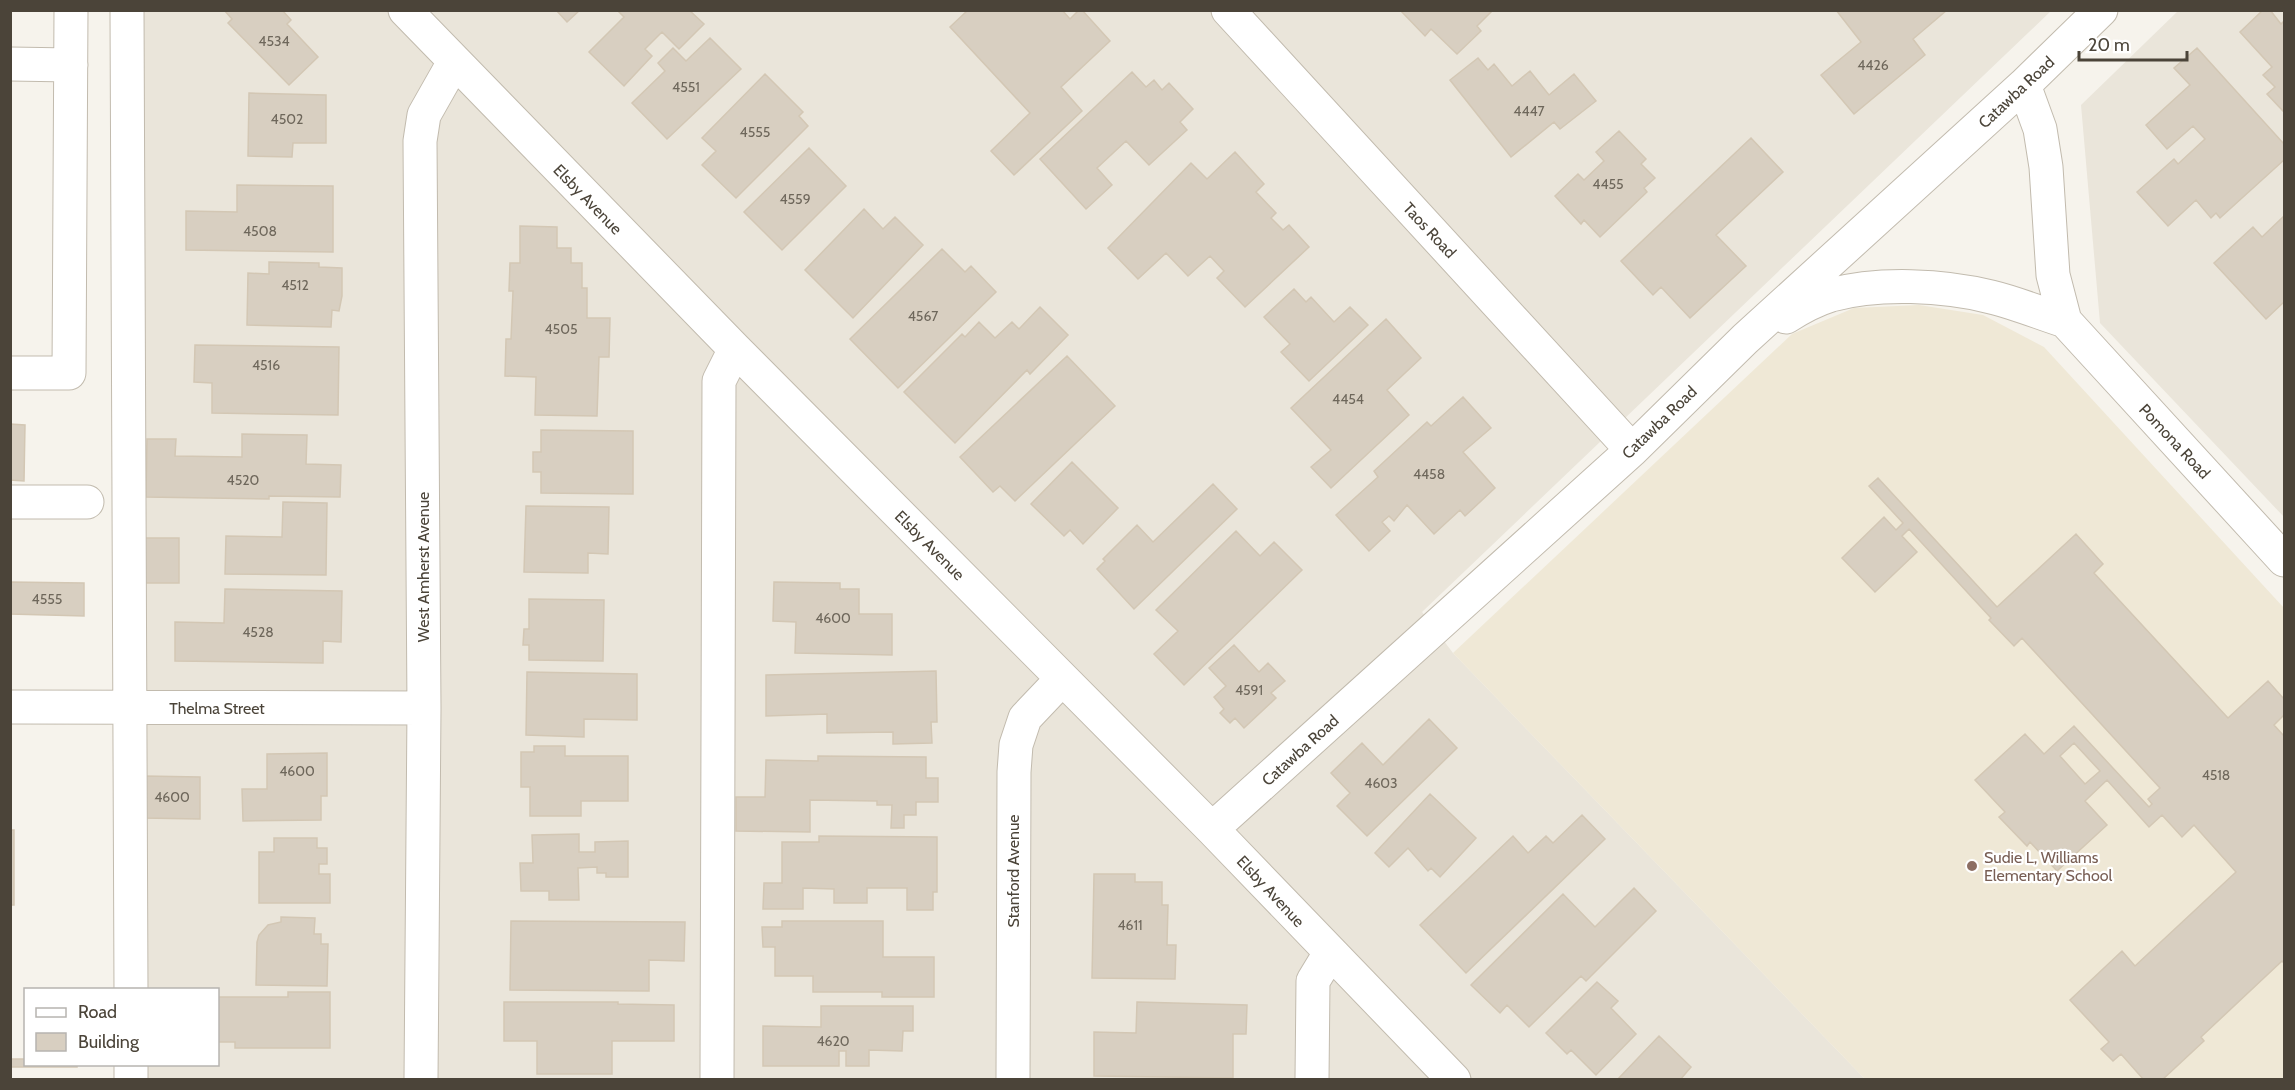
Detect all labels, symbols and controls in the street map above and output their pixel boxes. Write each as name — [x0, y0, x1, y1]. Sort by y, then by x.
scale bar — [2079, 24, 2187, 62]
house number: 4534 — [258, 32, 290, 50]
text: 20 m — [2088, 34, 2130, 56]
street label: Catawba Road — [1974, 52, 2058, 132]
house number: 4426 — [1857, 56, 1889, 74]
house number: 4551 — [672, 78, 700, 96]
house number: 4447 — [1513, 102, 1545, 120]
house number: 4502 — [271, 110, 303, 128]
house number: 4555 — [740, 123, 770, 141]
street label: Elsby Avenue — [549, 160, 626, 238]
house number: 4455 — [1592, 175, 1624, 193]
house number: 4559 — [779, 190, 811, 208]
street label: Taos Road — [1399, 199, 1460, 262]
house number: 4508 — [243, 222, 277, 240]
house number: 4512 — [281, 276, 309, 294]
house number: 4567 — [908, 307, 938, 325]
house number: 4505 — [544, 320, 578, 338]
house number: 4516 — [252, 356, 280, 374]
street label: Catawba Road — [1618, 382, 1701, 463]
house number: 4454 — [1332, 390, 1364, 408]
street label: Pomona Road — [2135, 400, 2214, 483]
house number: 4458 — [1413, 465, 1445, 483]
house number: 4520 — [227, 471, 260, 489]
street label: West Amherst Avenue — [414, 492, 433, 642]
street label: Elsby Avenue — [891, 507, 968, 584]
house number: 4555 — [32, 590, 62, 608]
house number: 4600 — [815, 609, 851, 627]
house number: 4528 — [242, 623, 274, 641]
house number: 4591 — [1235, 681, 1263, 699]
street label: Thelma Street — [169, 699, 265, 718]
street label: Catawba Road — [1258, 711, 1343, 790]
house number: 4600 — [279, 762, 315, 780]
house number: 4518 — [2202, 766, 2230, 784]
house number: 4603 — [1364, 774, 1398, 792]
house number: 4600 — [154, 788, 190, 806]
street label: Stanford Avenue — [1004, 814, 1023, 928]
place label: Sudie L, Williams Elementary School — [1984, 848, 2112, 885]
street label: Elsby Avenue — [1233, 852, 1308, 931]
marker: Sudie L, Williams Elementary School — [1965, 859, 1979, 873]
house number: 4611 — [1117, 916, 1143, 934]
legend — [24, 988, 219, 1066]
text: Road — [78, 1001, 117, 1023]
text: Building — [78, 1031, 140, 1053]
house number: 4620 — [816, 1032, 850, 1050]

